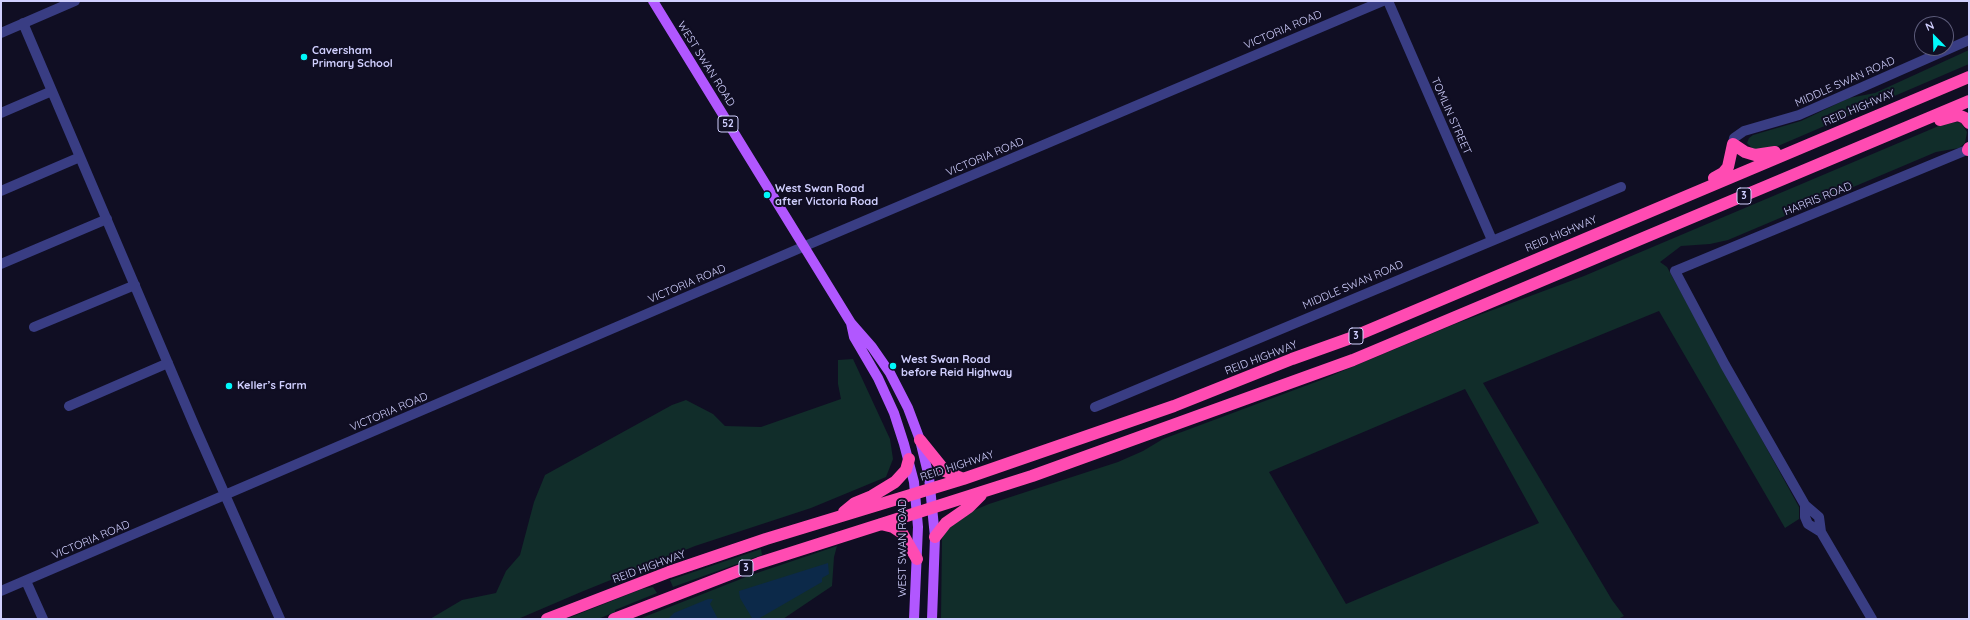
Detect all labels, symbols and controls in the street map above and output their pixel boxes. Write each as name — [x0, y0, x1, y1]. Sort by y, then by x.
street label: VICTORIA ROAD — [1242, 8, 1324, 52]
north arrow — [1914, 16, 1954, 56]
text: N — [1923, 18, 1936, 34]
street label: WEST SWAN ROAD — [674, 19, 738, 109]
place label: Caversham Primary School — [312, 44, 393, 70]
marker: Caversham Primary School — [299, 52, 309, 62]
street label: MIDDLE SWAN ROAD — [1793, 54, 1897, 110]
street label: TOMLIN STREET — [1428, 75, 1474, 157]
street label: REID HIGHWAY — [1821, 87, 1897, 129]
road number: 52 — [718, 116, 738, 132]
street label: VICTORIA ROAD — [944, 135, 1026, 179]
street label: HARRIS ROAD — [1782, 179, 1854, 219]
place label: West Swan Road after Victoria Road — [775, 182, 878, 208]
road number: 3 — [1737, 188, 1751, 204]
marker: West Swan Road after Victoria Road — [762, 190, 772, 200]
street label: REID HIGHWAY — [1523, 213, 1599, 255]
street label: MIDDLE SWAN ROAD — [1301, 258, 1405, 312]
street label: VICTORIA ROAD — [646, 262, 728, 306]
road number: 3 — [1349, 328, 1363, 344]
street label: REID HIGHWAY — [1223, 338, 1299, 378]
place label: West Swan Road before Reid Highway — [901, 353, 1012, 379]
marker: West Swan Road before Reid Highway — [888, 361, 898, 371]
place label: Keller’s Farm — [237, 379, 307, 393]
marker: Keller’s Farm — [224, 381, 234, 391]
street label: VICTORIA ROAD — [348, 390, 430, 434]
street label: REID HIGHWAY — [918, 448, 996, 484]
street label: WEST SWAN ROAD — [896, 499, 910, 597]
street label: VICTORIA ROAD — [50, 518, 132, 562]
street label: REID HIGHWAY — [611, 548, 687, 586]
road number: 3 — [739, 560, 753, 576]

